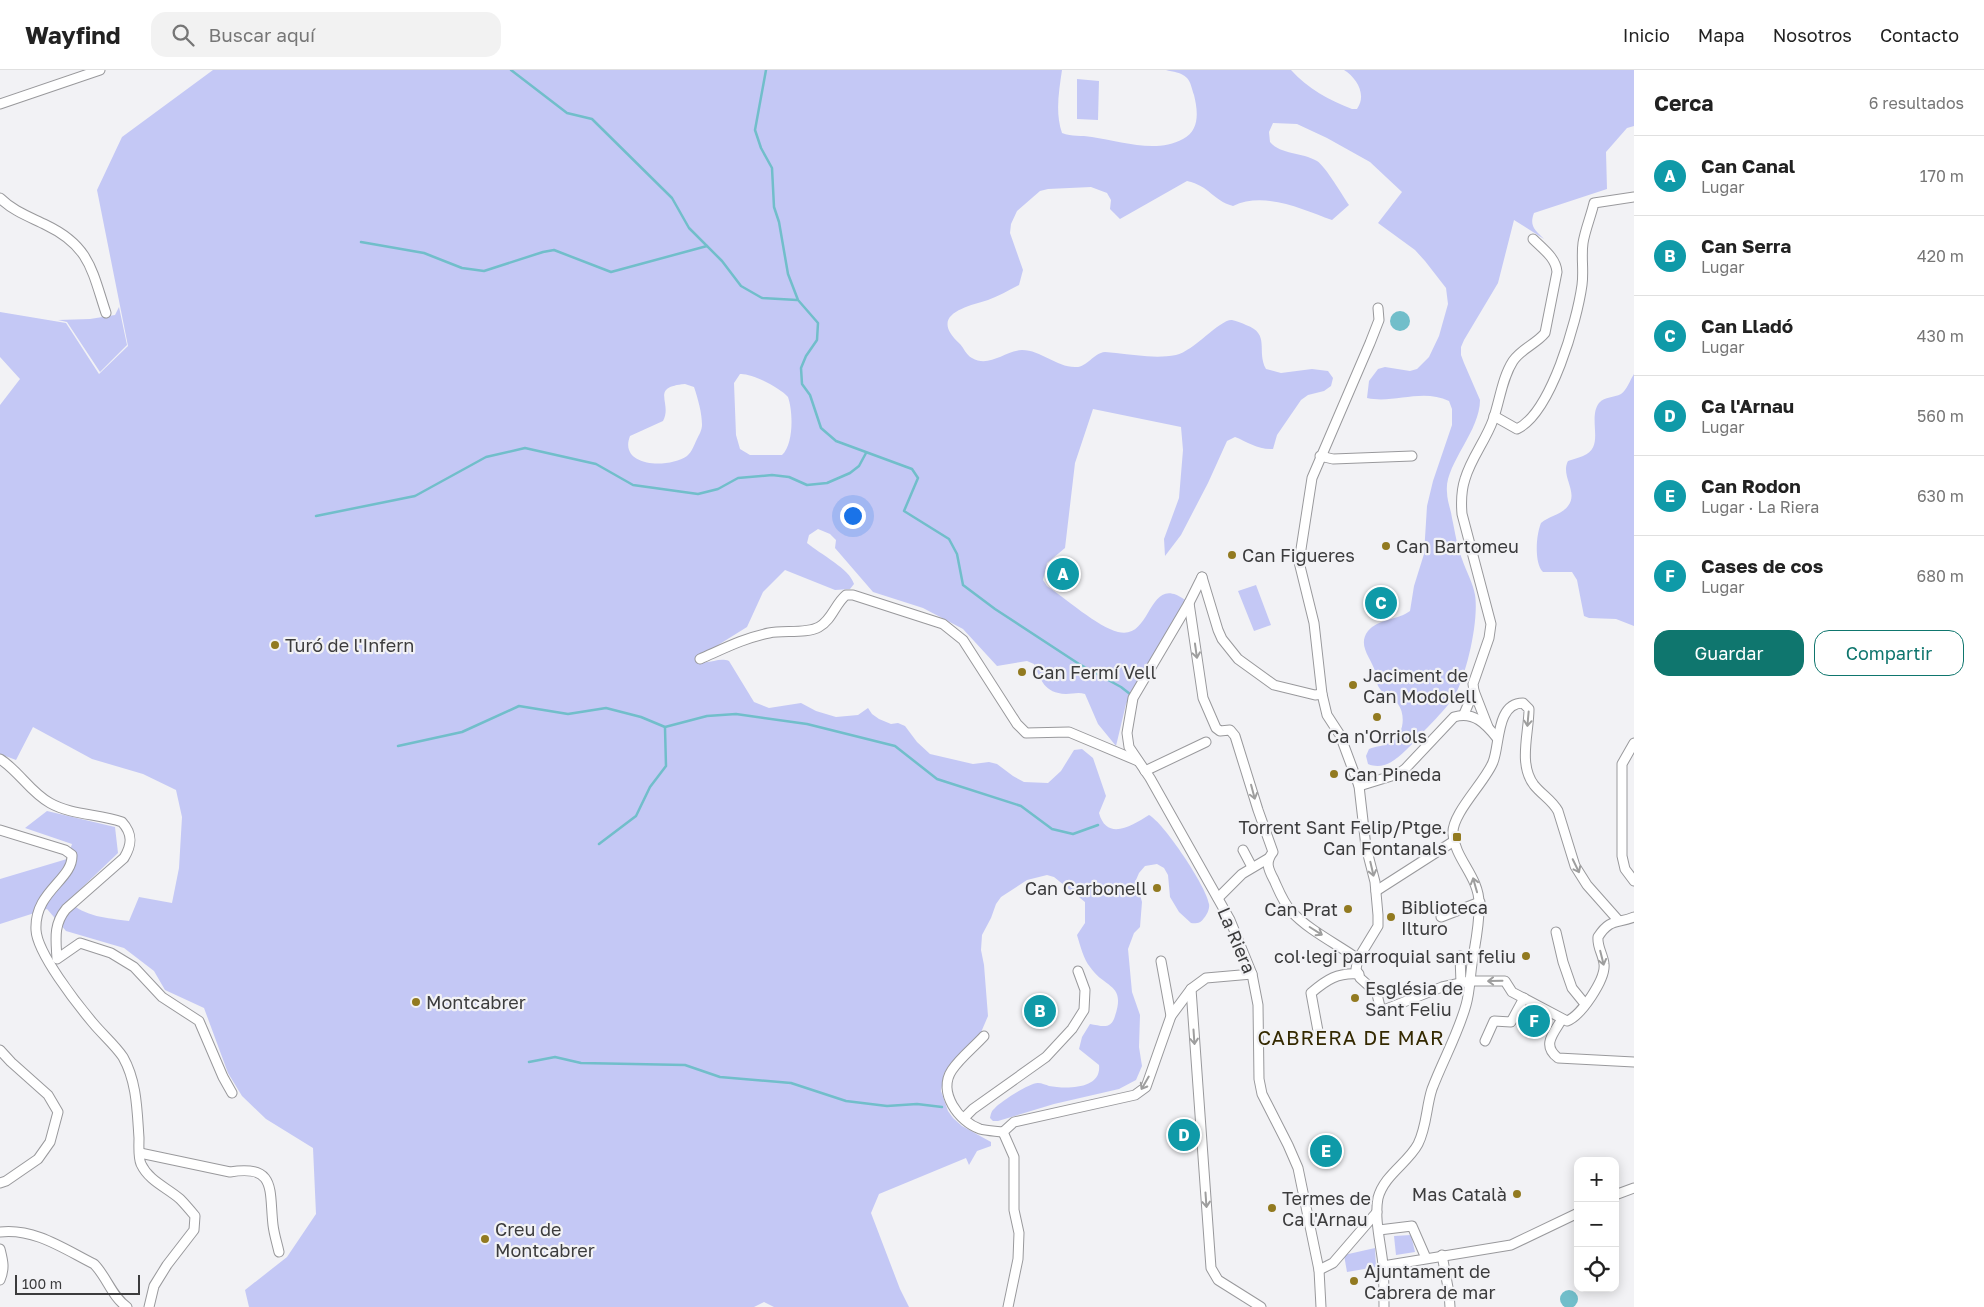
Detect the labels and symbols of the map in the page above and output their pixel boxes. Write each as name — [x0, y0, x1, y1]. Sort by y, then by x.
your location — [840, 503, 866, 529]
place label: Can Bartomeu — [1396, 535, 1519, 557]
marker: Can Bartomeu — [1380, 540, 1392, 552]
place label: Can Figueres — [1242, 544, 1355, 566]
marker: Can Figueres — [1226, 549, 1238, 561]
pin: A — [1047, 555, 1079, 593]
pin: C — [1365, 584, 1397, 622]
place label: Turó de l'Infern — [285, 634, 414, 656]
marker: Turó de l'Infern — [269, 639, 281, 651]
one-way arrow — [1191, 643, 1201, 659]
place label: Can Fermí Vell — [1032, 661, 1156, 683]
place label: Jaciment de Can Modolell — [1363, 664, 1477, 707]
marker: Can Fermí Vell — [1016, 666, 1028, 678]
marker: Jaciment de Can Modolell — [1347, 679, 1359, 691]
one-way arrow — [1523, 710, 1533, 726]
marker: Ca n'Orriols — [1371, 711, 1383, 723]
place label: Ca n'Orriols — [1327, 725, 1427, 747]
place label: Can Pineda — [1344, 763, 1441, 785]
marker: Can Pineda — [1328, 768, 1340, 780]
one-way arrow — [1249, 783, 1258, 799]
place label: Torrent Sant Felip/Ptge. Can Fontanals — [1239, 816, 1447, 859]
marker: Torrent Sant Felip/Ptge. Can Fontanals — [1451, 831, 1463, 843]
one-way arrow — [1571, 859, 1581, 874]
one-way arrow — [1368, 860, 1377, 876]
place label: Can Carbonell — [1025, 877, 1147, 899]
one-way arrow — [1469, 877, 1479, 893]
marker: Can Carbonell — [1151, 882, 1163, 894]
place label: Biblioteca Ilturo — [1401, 896, 1488, 939]
place label: Can Prat — [1264, 898, 1338, 920]
marker: Can Prat — [1342, 903, 1354, 915]
street label: La Riera — [1213, 904, 1261, 976]
marker: Biblioteca Ilturo — [1385, 911, 1397, 923]
one-way arrow — [1309, 926, 1323, 936]
place label: col·legi parroquial sant feliu — [1274, 945, 1516, 967]
marker: col·legi parroquial sant feliu — [1520, 950, 1532, 962]
one-way arrow — [1598, 950, 1607, 966]
one-way arrow — [1487, 976, 1504, 986]
place label: Església de Sant Feliu — [1365, 977, 1463, 1020]
place label: Montcabrer — [426, 991, 526, 1013]
pin: B — [1024, 992, 1056, 1030]
marker: Església de Sant Feliu — [1349, 992, 1361, 1004]
marker: Montcabrer — [410, 996, 422, 1008]
pin: F — [1518, 1002, 1550, 1040]
district label: CABRERA DE MAR — [1257, 1025, 1445, 1049]
one-way arrow — [1190, 1029, 1199, 1045]
one-way arrow — [1140, 1075, 1150, 1090]
pin: D — [1168, 1116, 1200, 1154]
pin: E — [1310, 1132, 1342, 1170]
place label: Mas Català — [1412, 1183, 1507, 1205]
place label: Termes de Ca l'Arnau — [1282, 1187, 1371, 1230]
marker: Mas Català — [1511, 1188, 1523, 1200]
one-way arrow — [1201, 1191, 1210, 1207]
marker: Termes de Ca l'Arnau — [1266, 1202, 1278, 1214]
place label: Creu de Montcabrer — [495, 1218, 595, 1261]
marker: Creu de Montcabrer — [479, 1233, 491, 1245]
place label: Ajuntament de Cabrera de mar — [1364, 1260, 1495, 1303]
scale bar — [15, 1272, 140, 1295]
marker: Ajuntament de Cabrera de mar — [1348, 1275, 1360, 1287]

